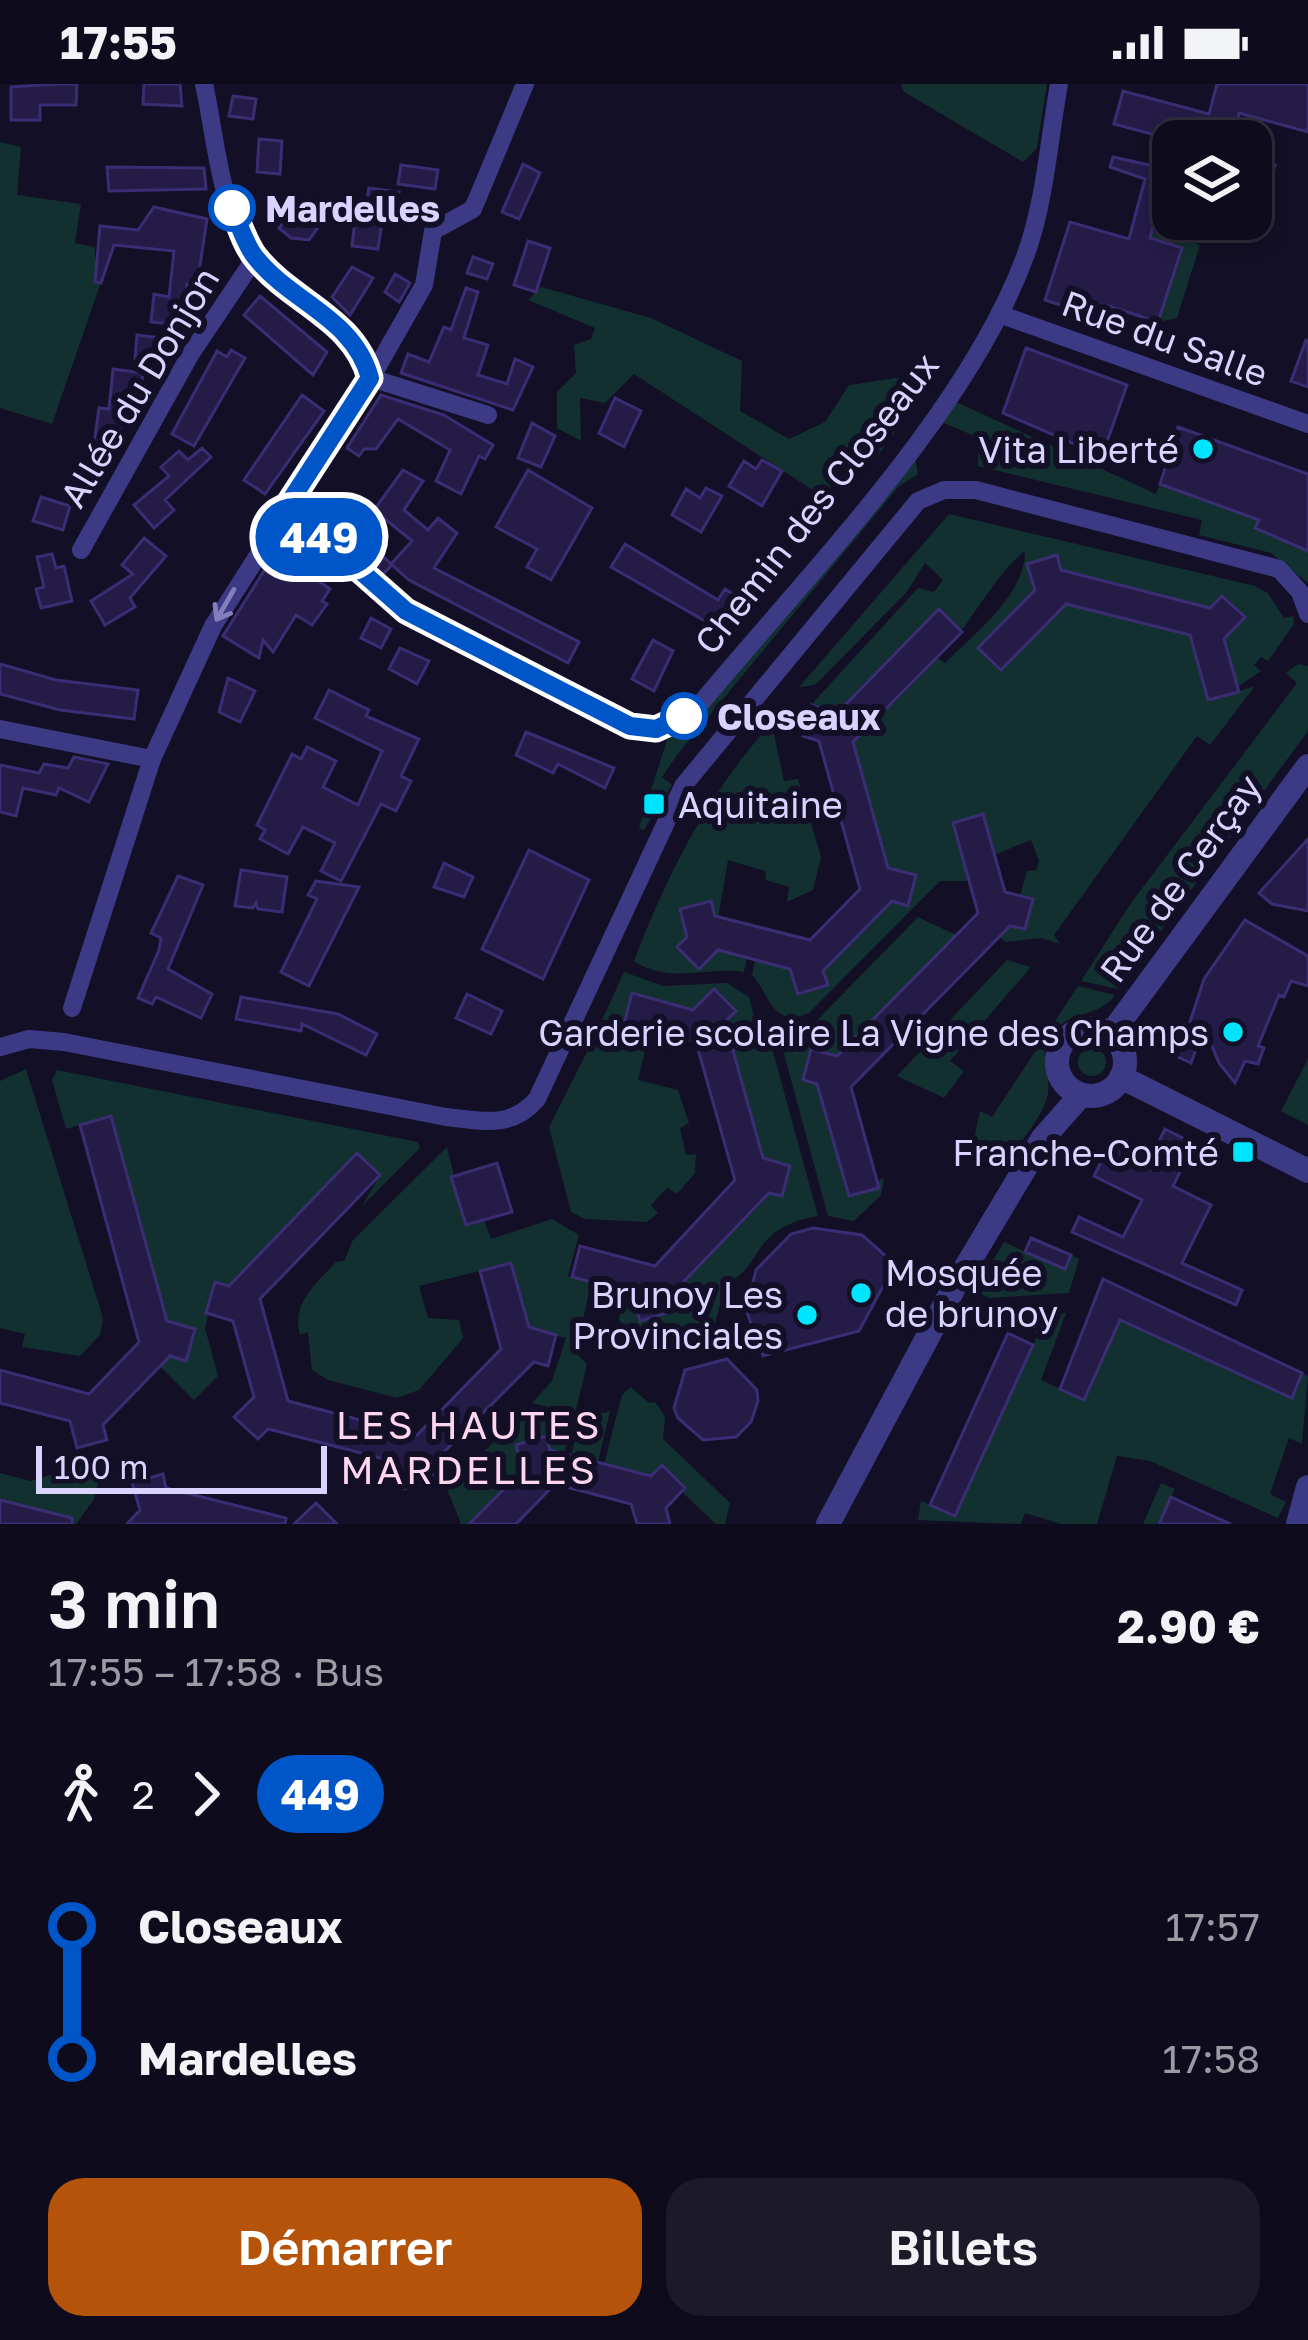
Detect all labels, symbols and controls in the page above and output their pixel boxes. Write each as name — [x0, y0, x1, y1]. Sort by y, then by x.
text: 17:55 — [60, 15, 177, 69]
map controls — [1152, 120, 1272, 240]
button: layers — [1152, 120, 1272, 240]
marker: Mardelles — [210, 186, 254, 230]
place label: Mardelles — [265, 187, 440, 230]
street label: Allée du Donjon — [51, 259, 227, 515]
street label: Rue du Salle — [1056, 281, 1274, 395]
street label: Chemin des Closeaux — [685, 344, 947, 662]
place label: Vita Liberté — [978, 428, 1179, 471]
marker: Vita Liberté — [1190, 436, 1216, 462]
line badge: 449 — [250, 498, 388, 576]
text: 449 — [279, 512, 359, 562]
one-way arrow — [213, 587, 237, 621]
marker: Closeaux — [662, 694, 706, 738]
place label: Closeaux — [717, 695, 881, 738]
street label: Rue de Cerçay — [1090, 766, 1270, 990]
place label: Aquitaine — [678, 783, 843, 826]
marker: Aquitaine — [641, 791, 667, 817]
place label: Garderie scolaire La Vigne des Champs — [538, 1011, 1209, 1054]
marker: Garderie scolaire La Vigne des Champs — [1220, 1019, 1246, 1045]
place label: Franche-Comté — [952, 1131, 1219, 1174]
marker: Franche-Comté — [1230, 1139, 1256, 1165]
place label: Mosquée de brunoy — [885, 1251, 1058, 1335]
place label: Brunoy Les Provinciales — [572, 1273, 783, 1357]
marker: Mosquée de brunoy — [848, 1280, 874, 1306]
marker: Brunoy Les Provinciales — [794, 1302, 820, 1328]
district label: LES HAUTES MARDELLES — [336, 1401, 602, 1493]
scale bar — [36, 1440, 327, 1493]
text: 100 m — [54, 1447, 148, 1486]
text: 3 min — [48, 1563, 220, 1643]
text: 2.90 € — [1117, 1599, 1260, 1653]
text: 17:55 – 17:58 · Bus — [48, 1648, 384, 1695]
icon: walk — [48, 1761, 114, 1827]
icon: forward — [173, 1761, 239, 1827]
text: 449 — [281, 1769, 360, 1819]
text: 2 — [132, 1771, 155, 1818]
text: Closeaux — [138, 1899, 343, 1953]
text: 17:57 — [1165, 1903, 1260, 1950]
text: Mardelles — [138, 2031, 357, 2085]
text: 17:58 — [1162, 2035, 1260, 2082]
button: Démarrer — [48, 2178, 642, 2316]
button: Billets — [666, 2178, 1260, 2316]

